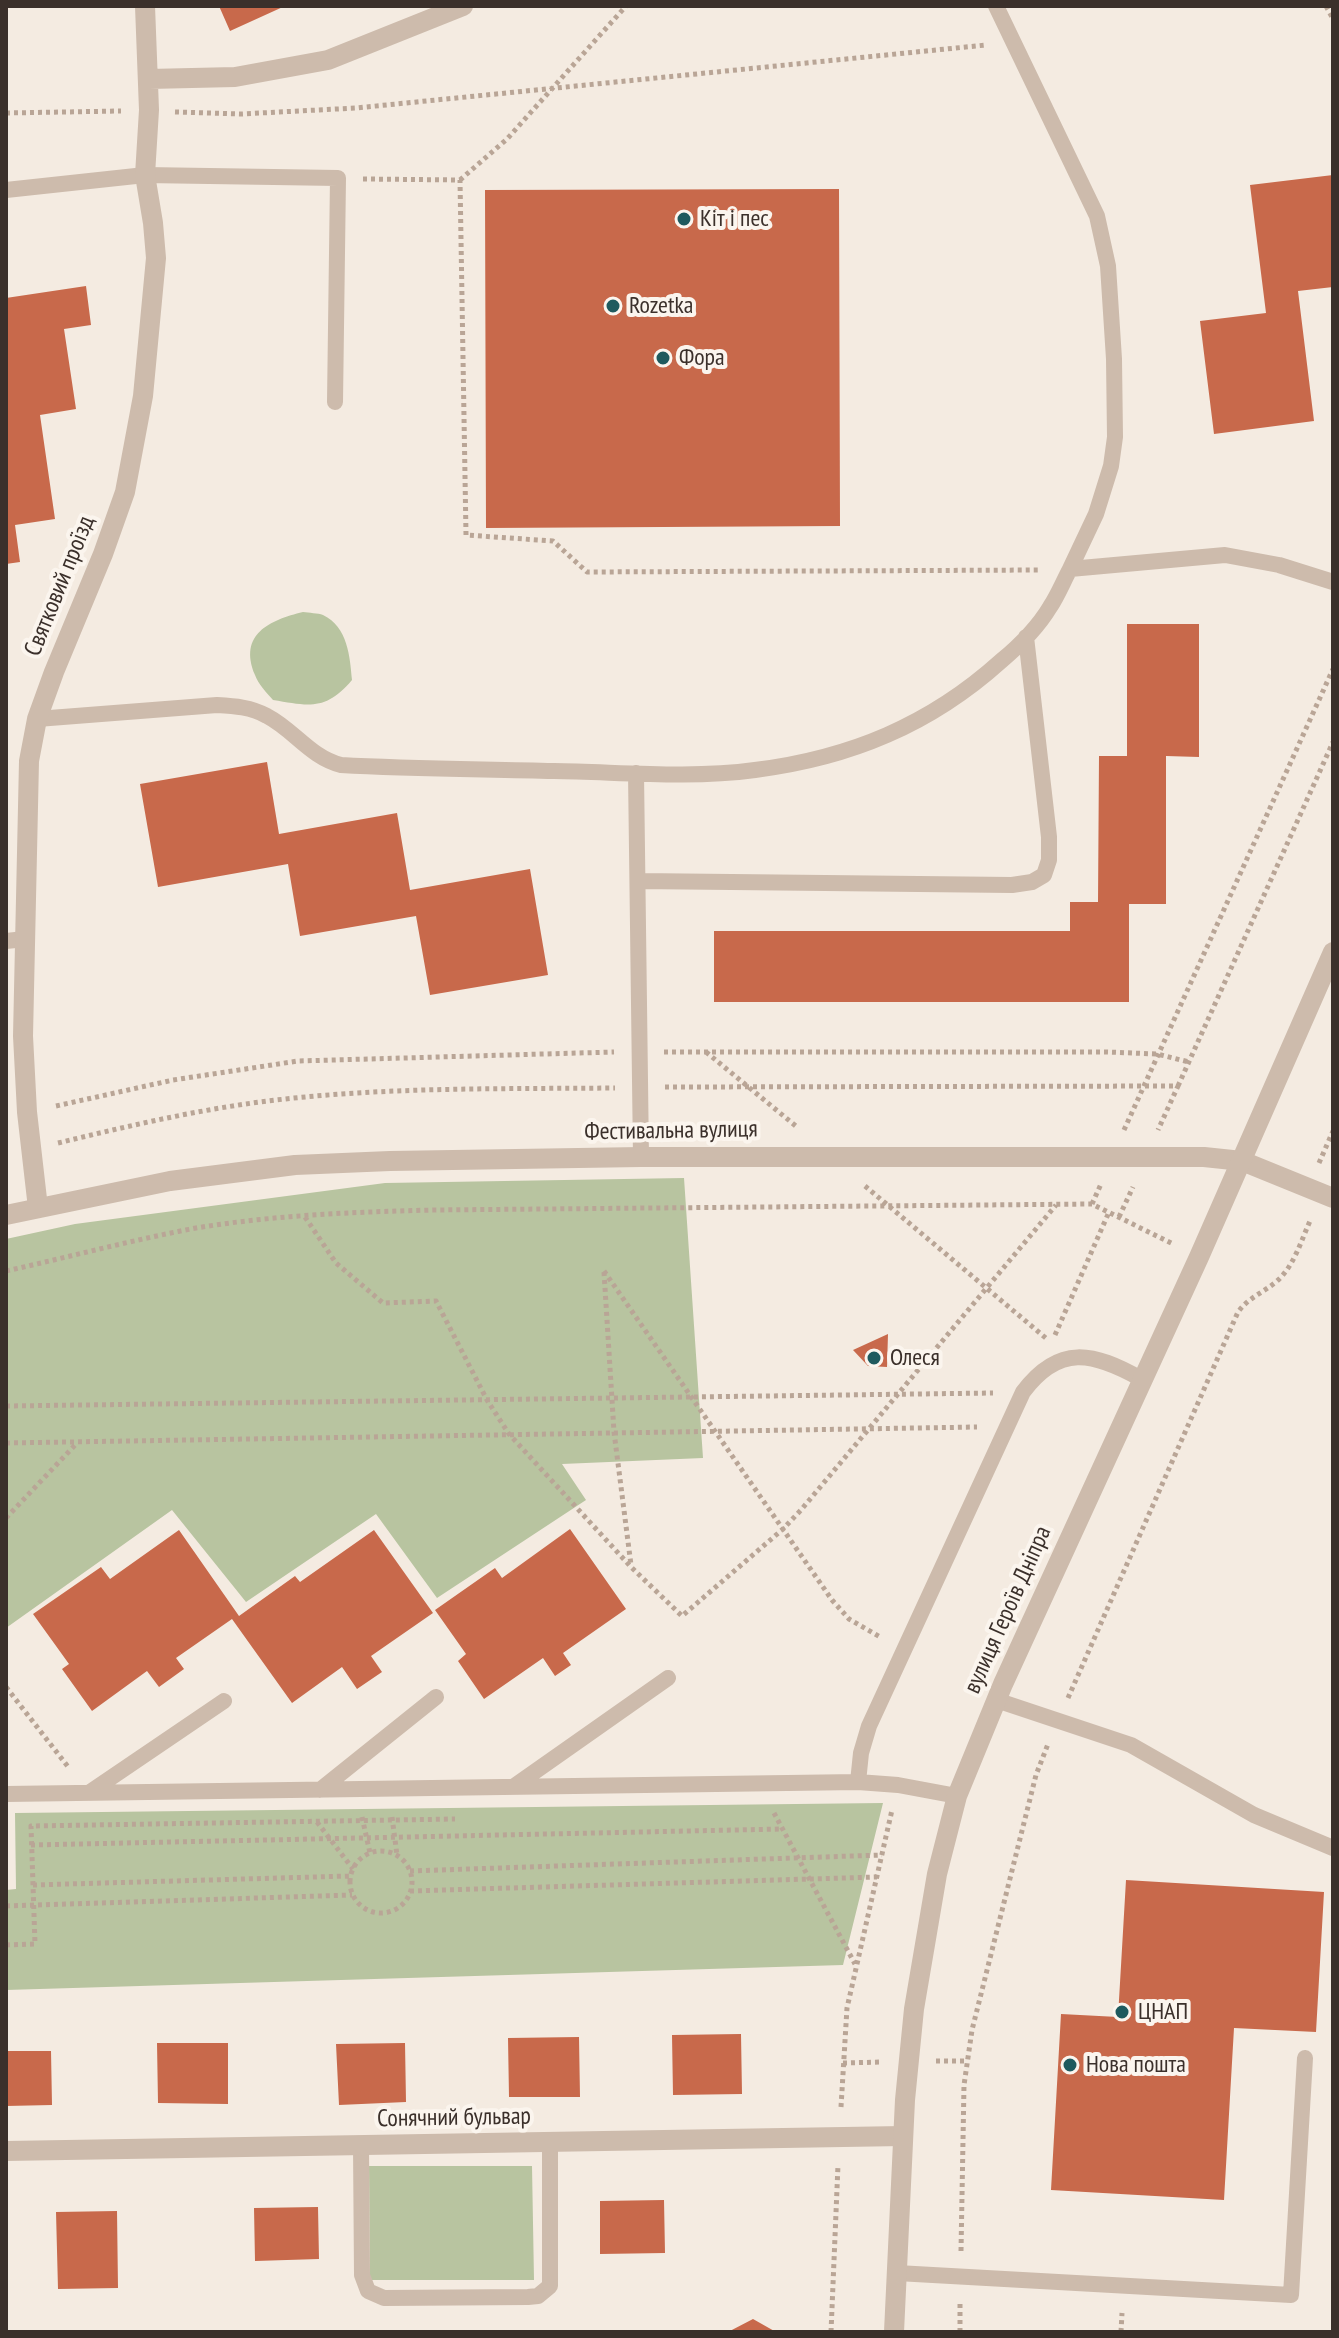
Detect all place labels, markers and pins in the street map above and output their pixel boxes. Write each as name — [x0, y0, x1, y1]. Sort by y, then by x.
place label: Кіт і пес — [700, 205, 769, 233]
marker: Кіт і пес — [675, 210, 693, 228]
place label: Rozetka — [629, 292, 693, 320]
marker: Rozetka — [604, 297, 622, 315]
place label: Фора — [679, 344, 725, 372]
marker: Фора — [654, 349, 672, 367]
place label: Олеся — [890, 1344, 940, 1372]
marker: Олеся — [865, 1349, 883, 1367]
place label: ЦНАП — [1138, 1998, 1188, 2026]
marker: ЦНАП — [1113, 2003, 1131, 2021]
place label: Нова пошта — [1086, 2051, 1186, 2079]
marker: Нова пошта — [1061, 2056, 1079, 2074]

